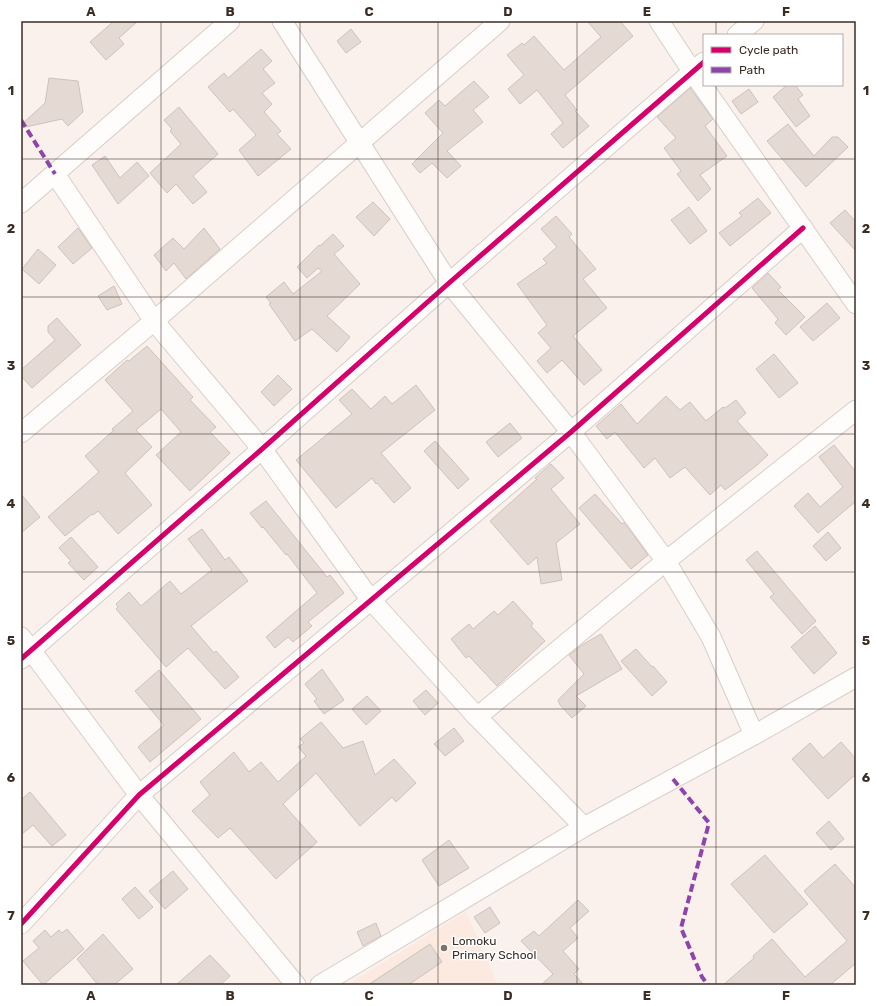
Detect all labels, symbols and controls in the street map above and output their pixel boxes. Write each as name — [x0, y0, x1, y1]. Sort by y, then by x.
text: A — [86, 4, 96, 19]
text: B — [225, 4, 235, 19]
text: C — [364, 4, 374, 19]
text: D — [503, 4, 513, 19]
text: E — [643, 4, 651, 19]
text: F — [782, 4, 790, 19]
legend — [703, 34, 843, 86]
text: Cycle path — [739, 43, 798, 57]
text: Path — [739, 63, 765, 77]
text: 1 — [8, 83, 14, 98]
text: 1 — [863, 83, 869, 98]
text: 2 — [7, 221, 15, 236]
text: 2 — [862, 221, 870, 236]
text: 3 — [7, 358, 16, 373]
text: 3 — [862, 358, 871, 373]
text: 4 — [7, 496, 16, 511]
text: 4 — [862, 496, 871, 511]
text: 5 — [7, 633, 15, 648]
text: 5 — [862, 633, 870, 648]
text: 6 — [7, 770, 16, 785]
text: 6 — [862, 770, 871, 785]
text: 7 — [7, 908, 15, 923]
text: 7 — [862, 908, 870, 923]
place label: Lomoku Primary School — [452, 934, 536, 962]
marker: Lomoku Primary School — [439, 943, 449, 953]
text: A — [86, 988, 96, 1003]
text: B — [225, 988, 235, 1003]
text: C — [364, 988, 374, 1003]
text: D — [503, 988, 513, 1003]
text: E — [643, 988, 651, 1003]
text: F — [782, 988, 790, 1003]

